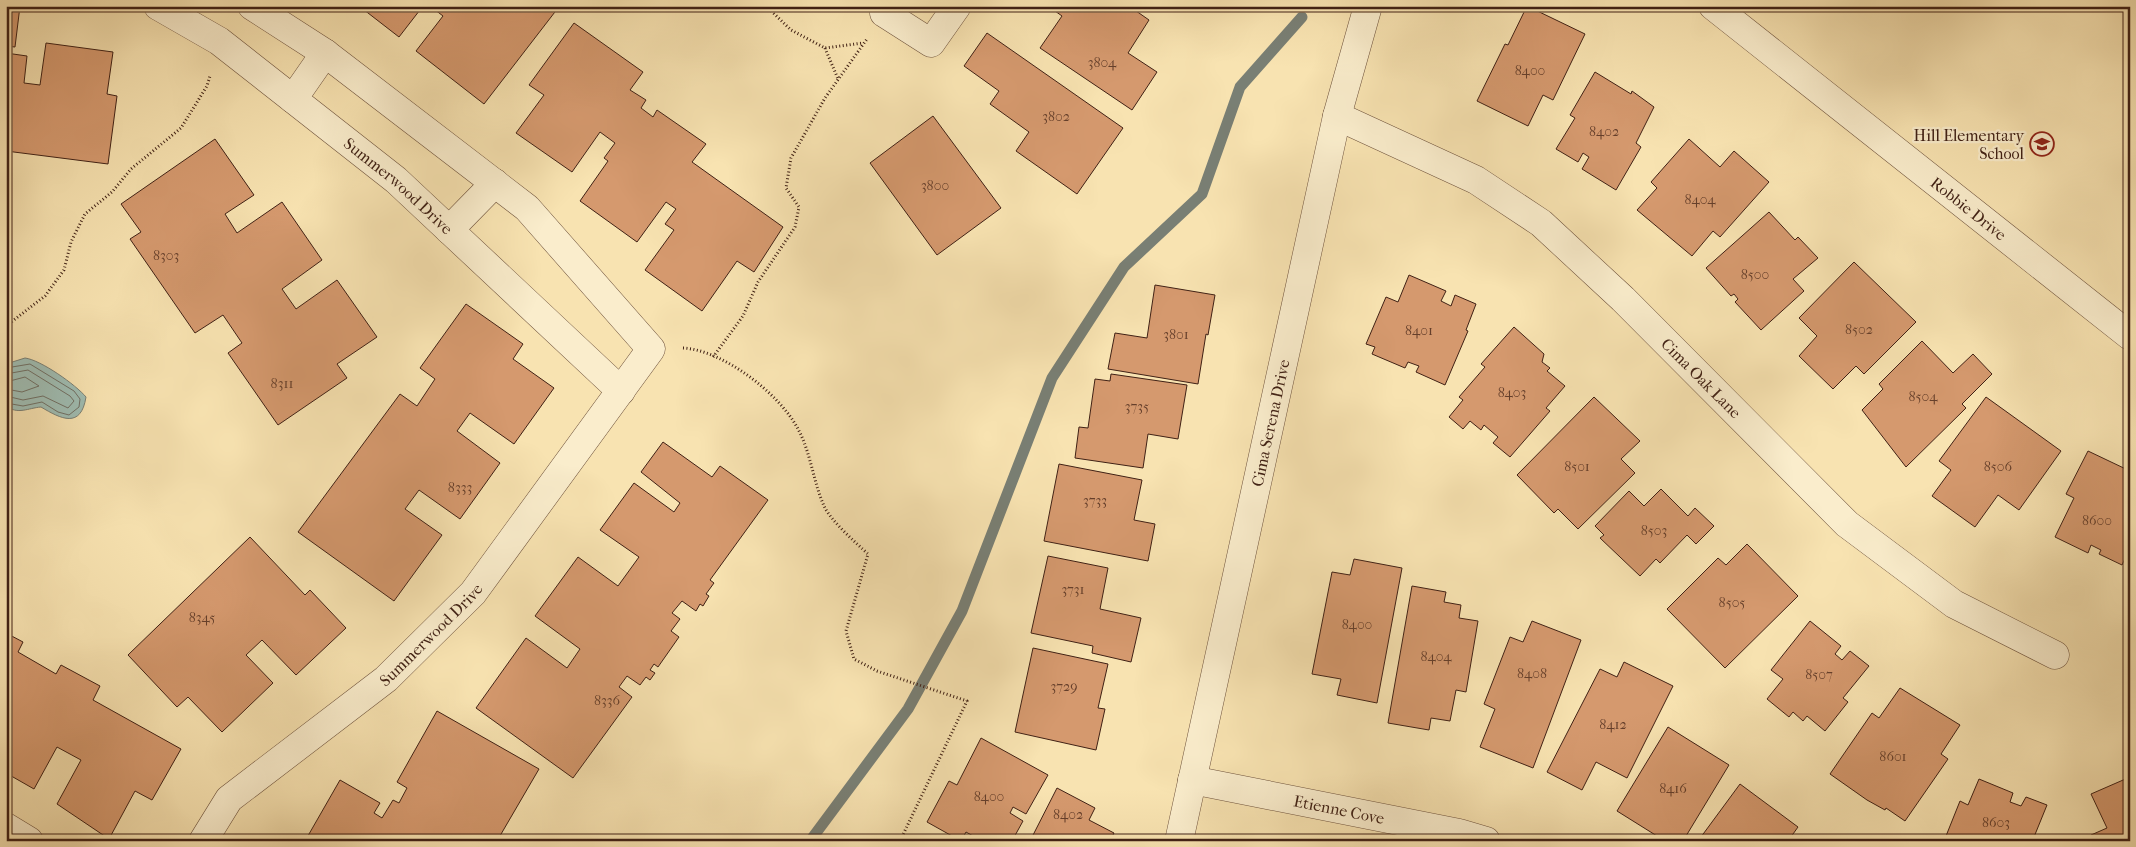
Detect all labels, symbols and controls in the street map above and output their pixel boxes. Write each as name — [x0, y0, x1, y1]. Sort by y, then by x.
house number: 3804 — [1088, 54, 1117, 71]
house number: 8400 — [1515, 62, 1545, 79]
house number: 3802 — [1042, 108, 1070, 125]
house number: 8402 — [1589, 123, 1619, 140]
place label: Hill Elementary School — [1914, 126, 2025, 163]
school or university icon: Hill Elementary School — [2029, 131, 2055, 157]
street label: Summerwood Drive — [340, 133, 457, 238]
street label: Robbie Drive — [1927, 173, 2010, 244]
house number: 3800 — [921, 177, 949, 194]
house number: 8404 — [1684, 191, 1716, 208]
house number: 8303 — [153, 247, 179, 264]
house number: 8500 — [1741, 266, 1769, 283]
house number: 8502 — [1845, 321, 1873, 338]
house number: 8401 — [1405, 322, 1433, 339]
house number: 3801 — [1163, 326, 1189, 343]
street label: Cima Oak Lane — [1658, 334, 1746, 422]
street label: Cima Serena Drive — [1247, 357, 1293, 488]
house number: 8311 — [271, 375, 293, 392]
house number: 8403 — [1498, 384, 1526, 401]
house number: 8504 — [1909, 388, 1938, 405]
house number: 3735 — [1125, 398, 1149, 415]
house number: 8501 — [1564, 458, 1590, 475]
house number: 8506 — [1984, 458, 2013, 475]
house number: 8333 — [448, 479, 472, 496]
house number: 3733 — [1083, 492, 1107, 509]
house number: 8600 — [2082, 512, 2112, 529]
house number: 8503 — [1641, 522, 1667, 539]
street label: Summerwood Drive — [376, 580, 486, 690]
house number: 3731 — [1061, 581, 1085, 598]
house number: 8505 — [1719, 594, 1745, 611]
house number: 8345 — [189, 609, 215, 626]
house number: 8400 — [1342, 616, 1372, 633]
house number: 8404 — [1420, 648, 1452, 665]
house number: 8408 — [1517, 665, 1547, 682]
house number: 8507 — [1805, 666, 1833, 683]
house number: 3729 — [1051, 678, 1078, 695]
house number: 8336 — [594, 692, 620, 709]
house number: 8412 — [1599, 716, 1627, 733]
house number: 8601 — [1879, 748, 1907, 765]
house number: 8416 — [1659, 780, 1687, 797]
house number: 8400 — [974, 788, 1004, 805]
street label: Etienne Cove — [1292, 791, 1386, 828]
house number: 8402 — [1053, 806, 1083, 823]
house number: 8603 — [1982, 814, 2010, 831]

